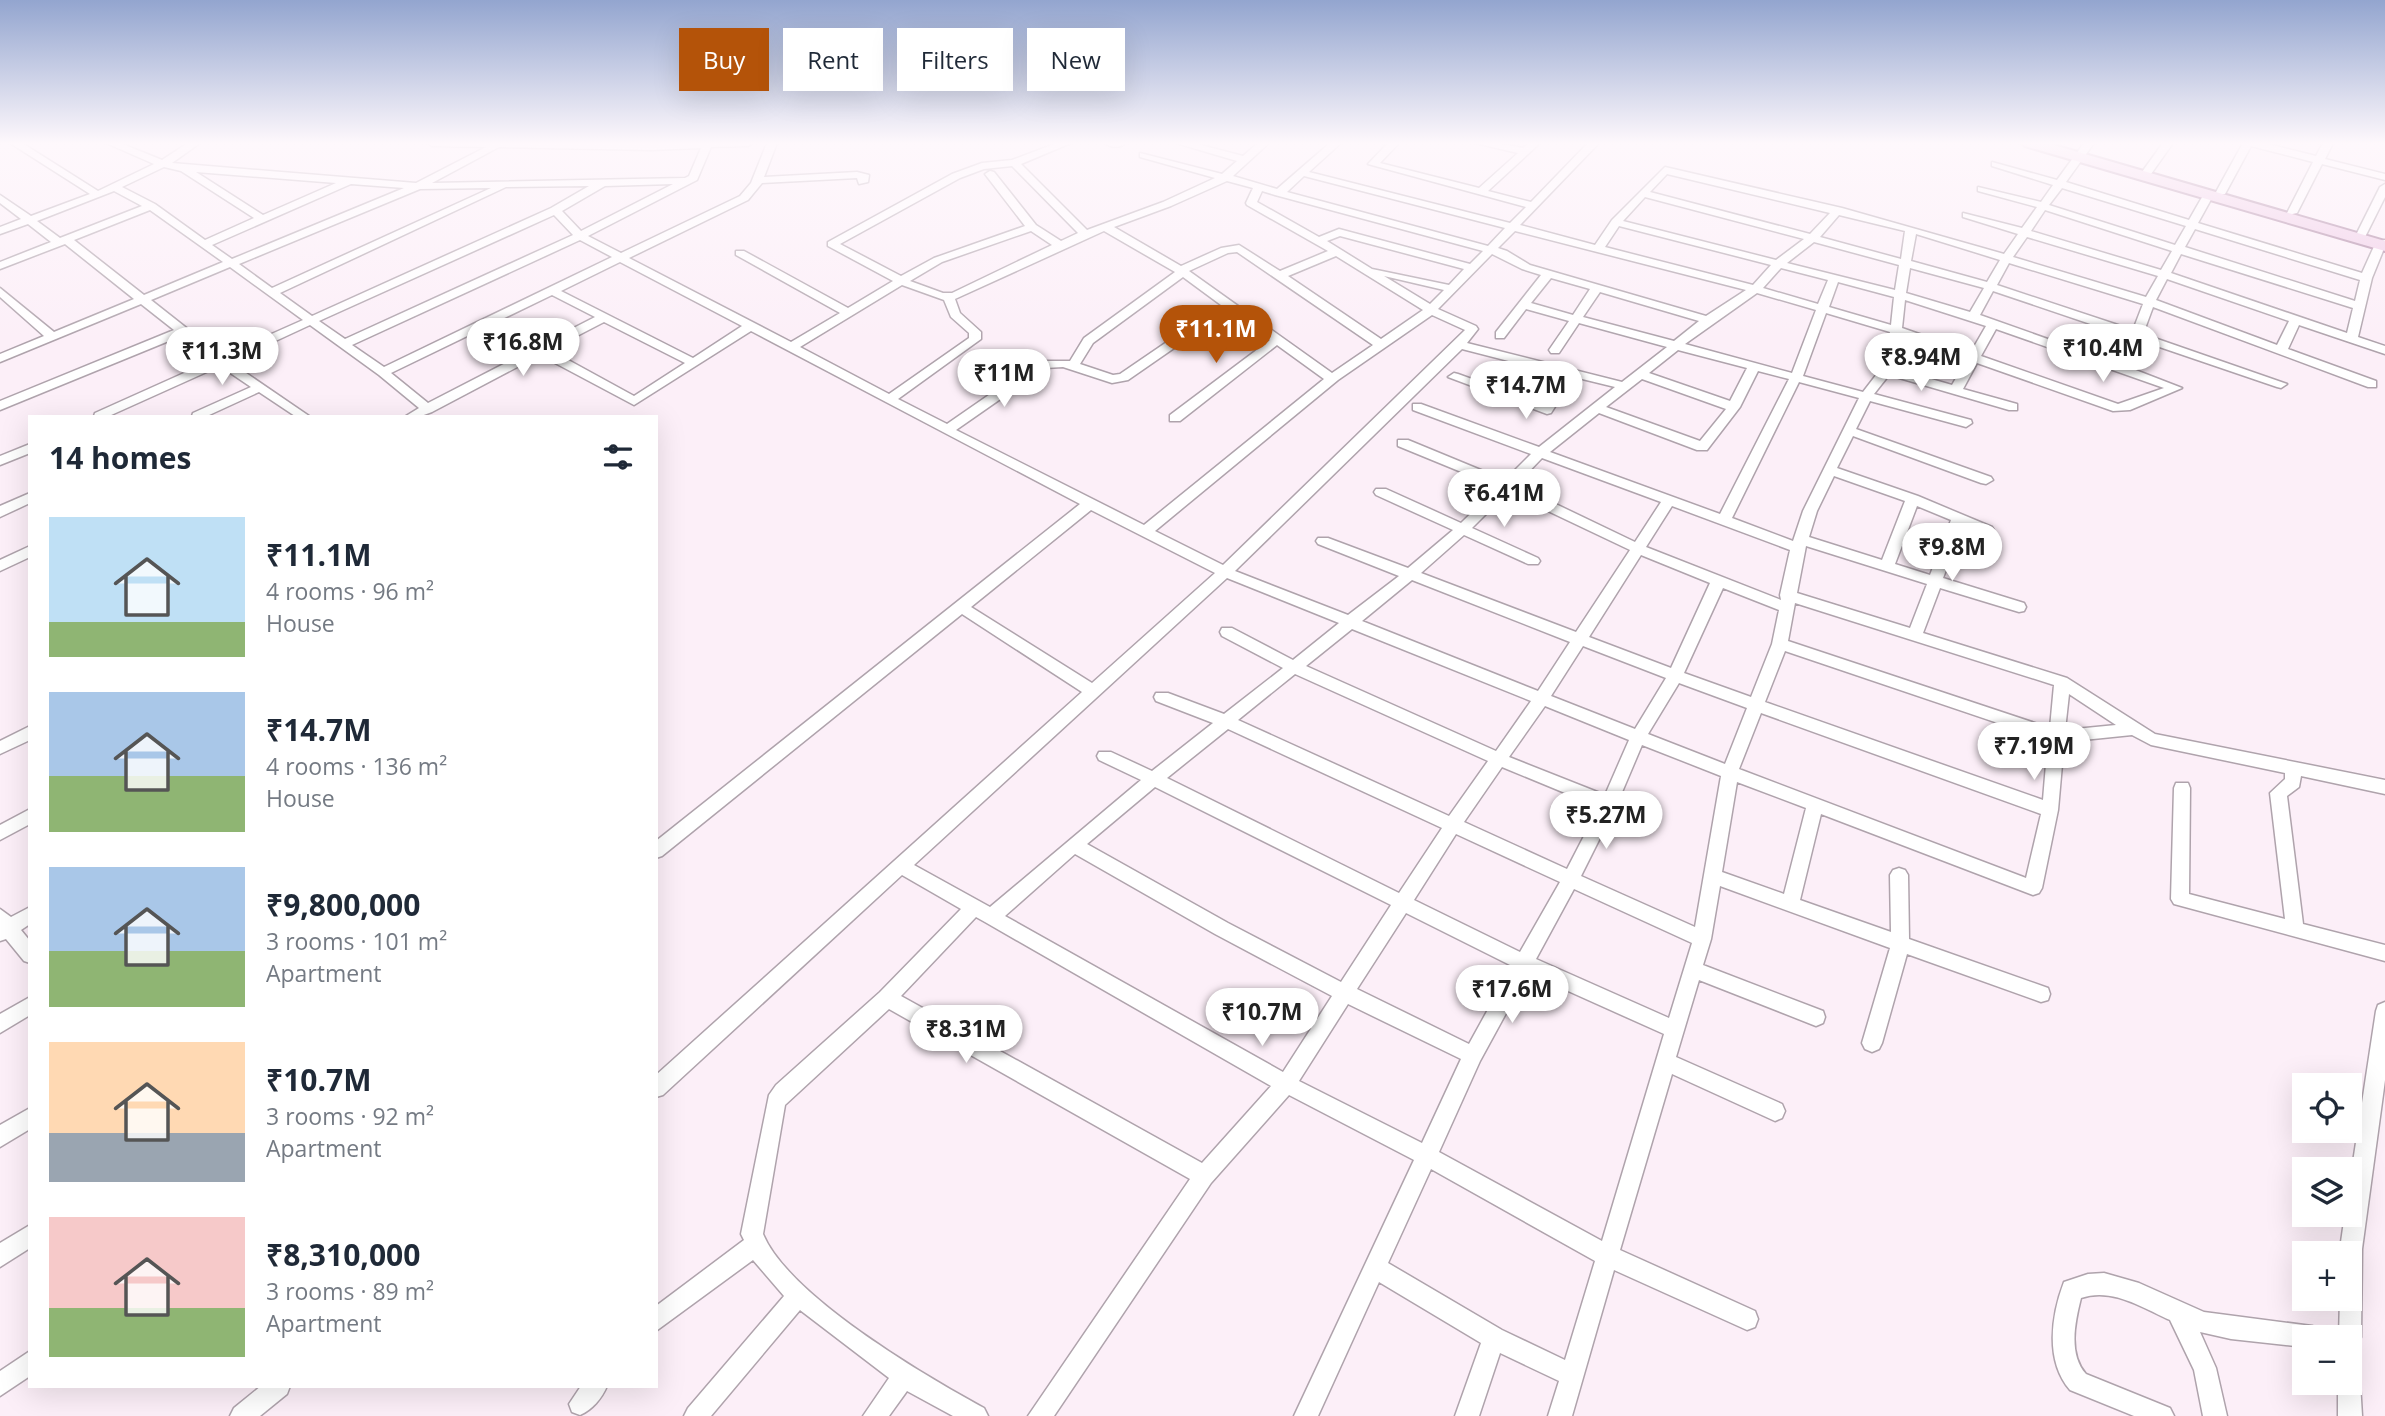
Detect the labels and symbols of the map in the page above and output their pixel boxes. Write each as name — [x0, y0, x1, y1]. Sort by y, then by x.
pin: ₹11.1M — [1159, 306, 1273, 365]
pin: ₹16.8M — [466, 318, 580, 378]
pin: ₹10.4M — [2046, 324, 2160, 384]
pin: ₹11.3M — [165, 328, 279, 387]
pin: ₹8.94M — [1864, 334, 1978, 393]
pin: ₹11M — [963, 350, 1045, 409]
pin: ₹14.7M — [1469, 362, 1583, 421]
pin: ₹6.41M — [1447, 470, 1561, 529]
pin: ₹9.8M — [1903, 524, 2001, 583]
pin: ₹7.19M — [1977, 722, 2091, 782]
pin: ₹5.27M — [1549, 792, 1663, 851]
pin: ₹17.6M — [1455, 965, 1569, 1025]
pin: ₹10.7M — [1205, 988, 1319, 1048]
pin: ₹8.31M — [909, 1006, 1023, 1065]

